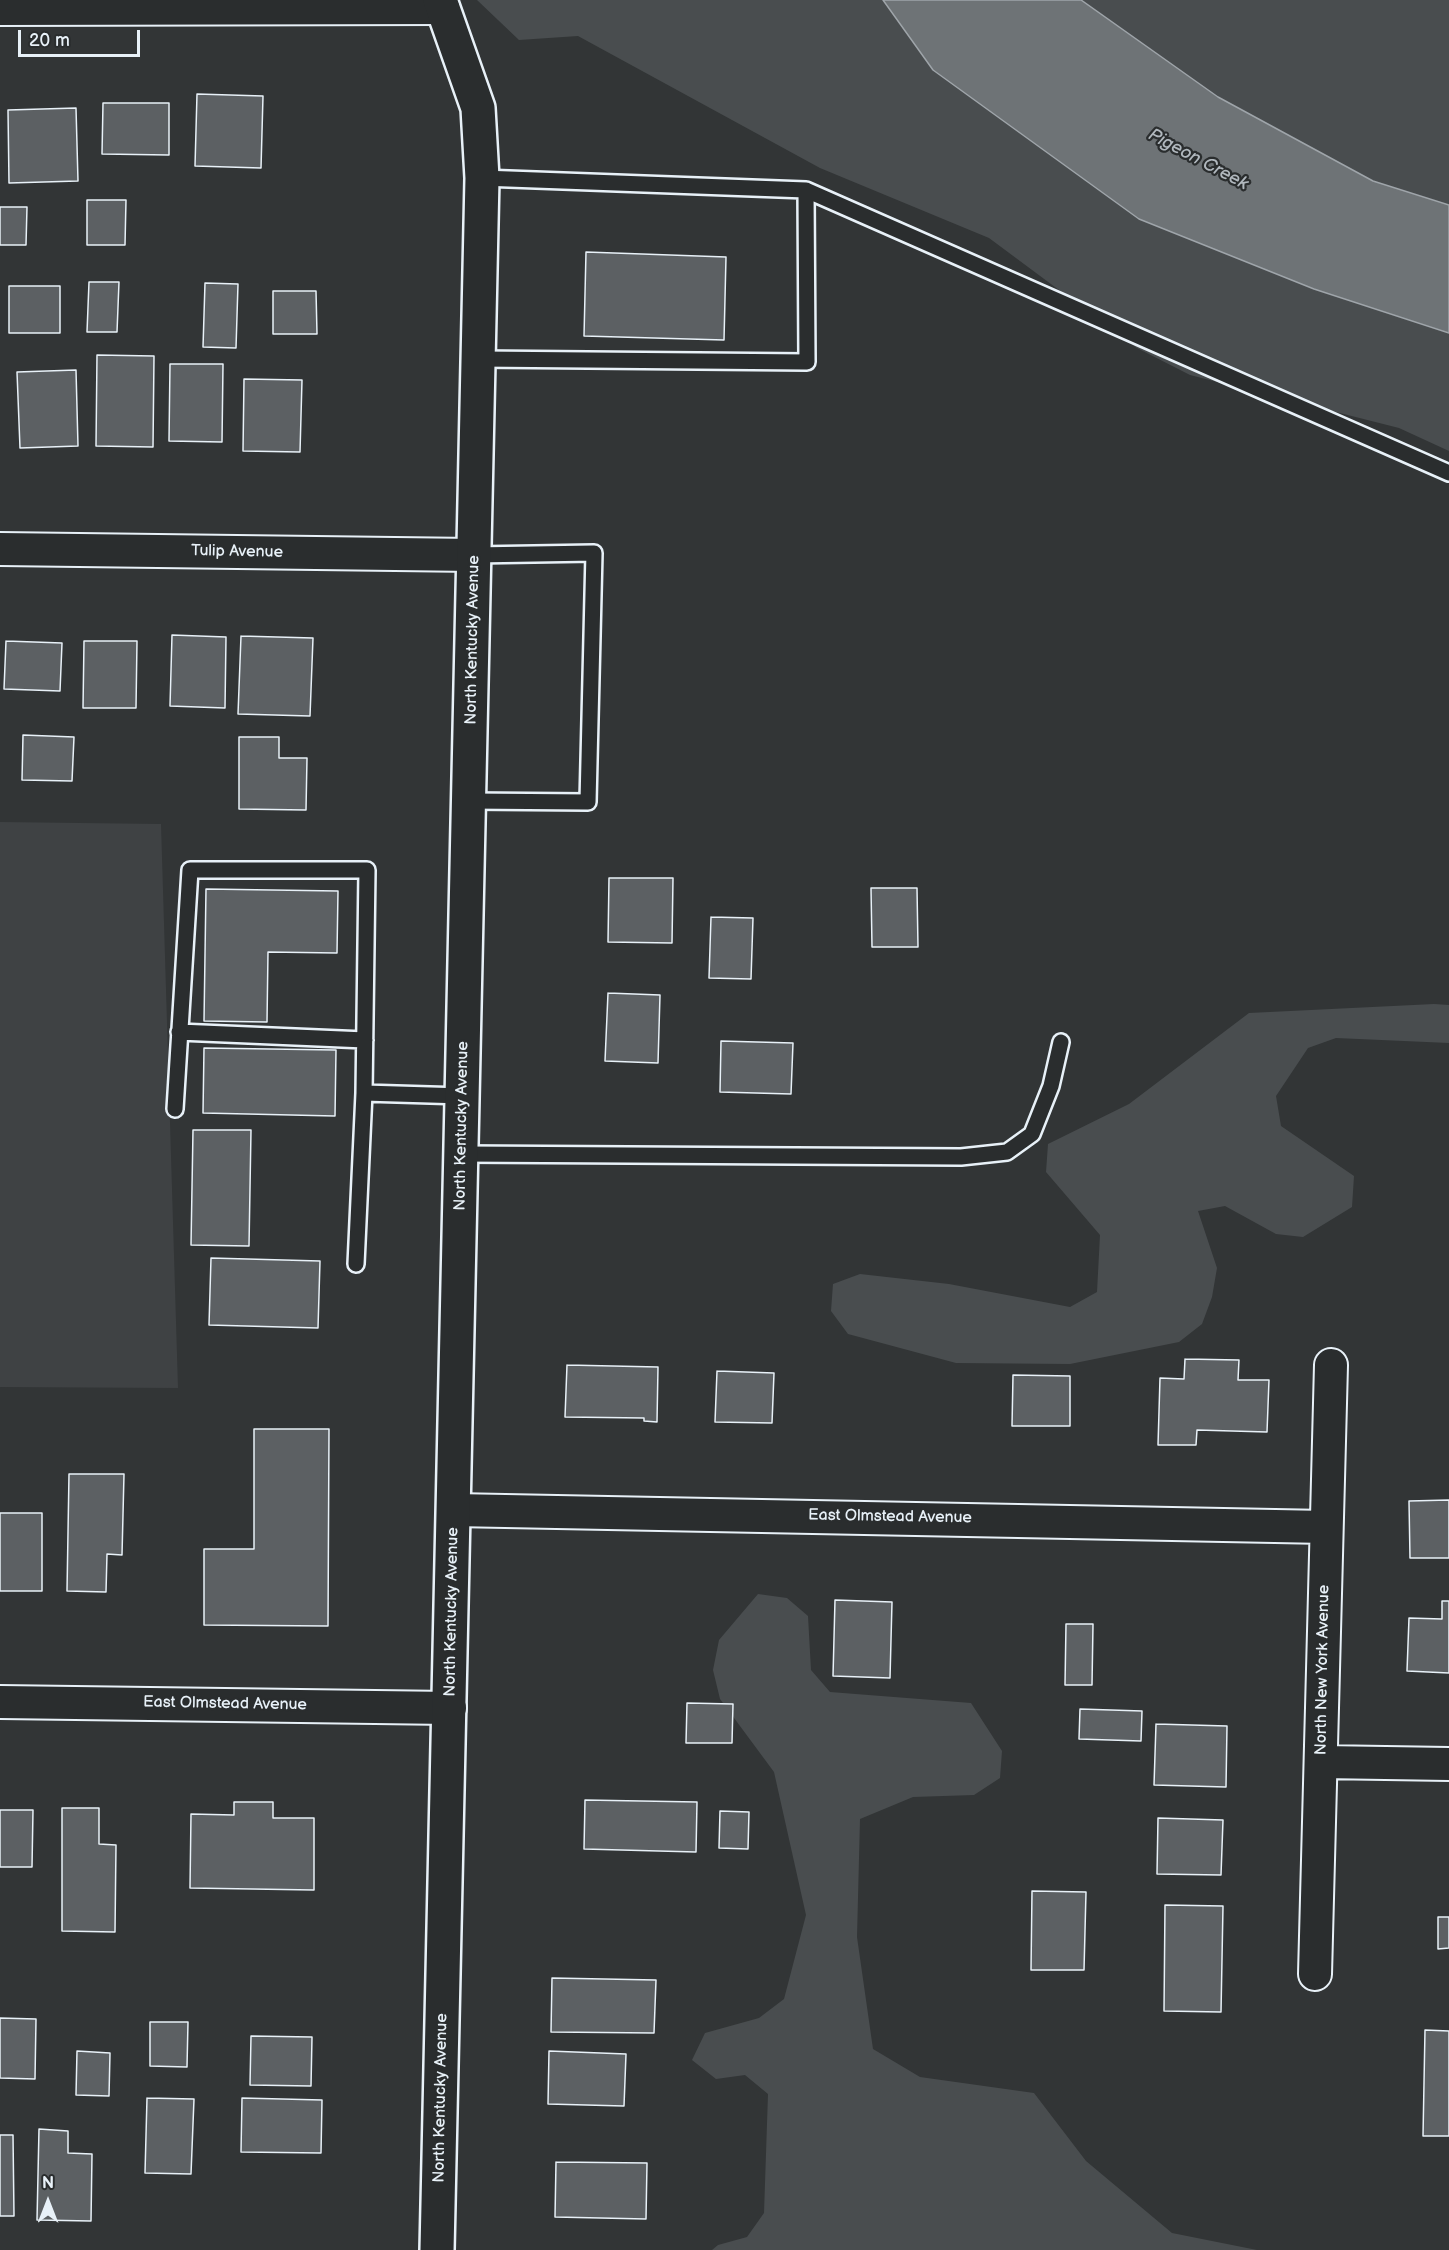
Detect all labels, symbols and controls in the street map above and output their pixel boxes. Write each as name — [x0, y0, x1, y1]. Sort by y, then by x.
scale bar — [21, 18, 142, 56]
text: 20 m — [29, 30, 70, 51]
water label: Pigeon Creek — [1144, 125, 1252, 195]
street label: Tulip Avenue — [191, 542, 283, 562]
street label: North Kentucky Avenue — [462, 555, 484, 725]
street label: North Kentucky Avenue — [451, 1041, 473, 1211]
street label: East Olmstead Avenue — [808, 1506, 972, 1528]
street label: North Kentucky Avenue — [441, 1527, 463, 1697]
street label: North New York Avenue — [1312, 1585, 1334, 1755]
street label: East Olmstead Avenue — [143, 1693, 307, 1715]
street label: North Kentucky Avenue — [430, 2013, 452, 2183]
north arrow — [18, 2172, 78, 2232]
text: N — [42, 2174, 54, 2193]

